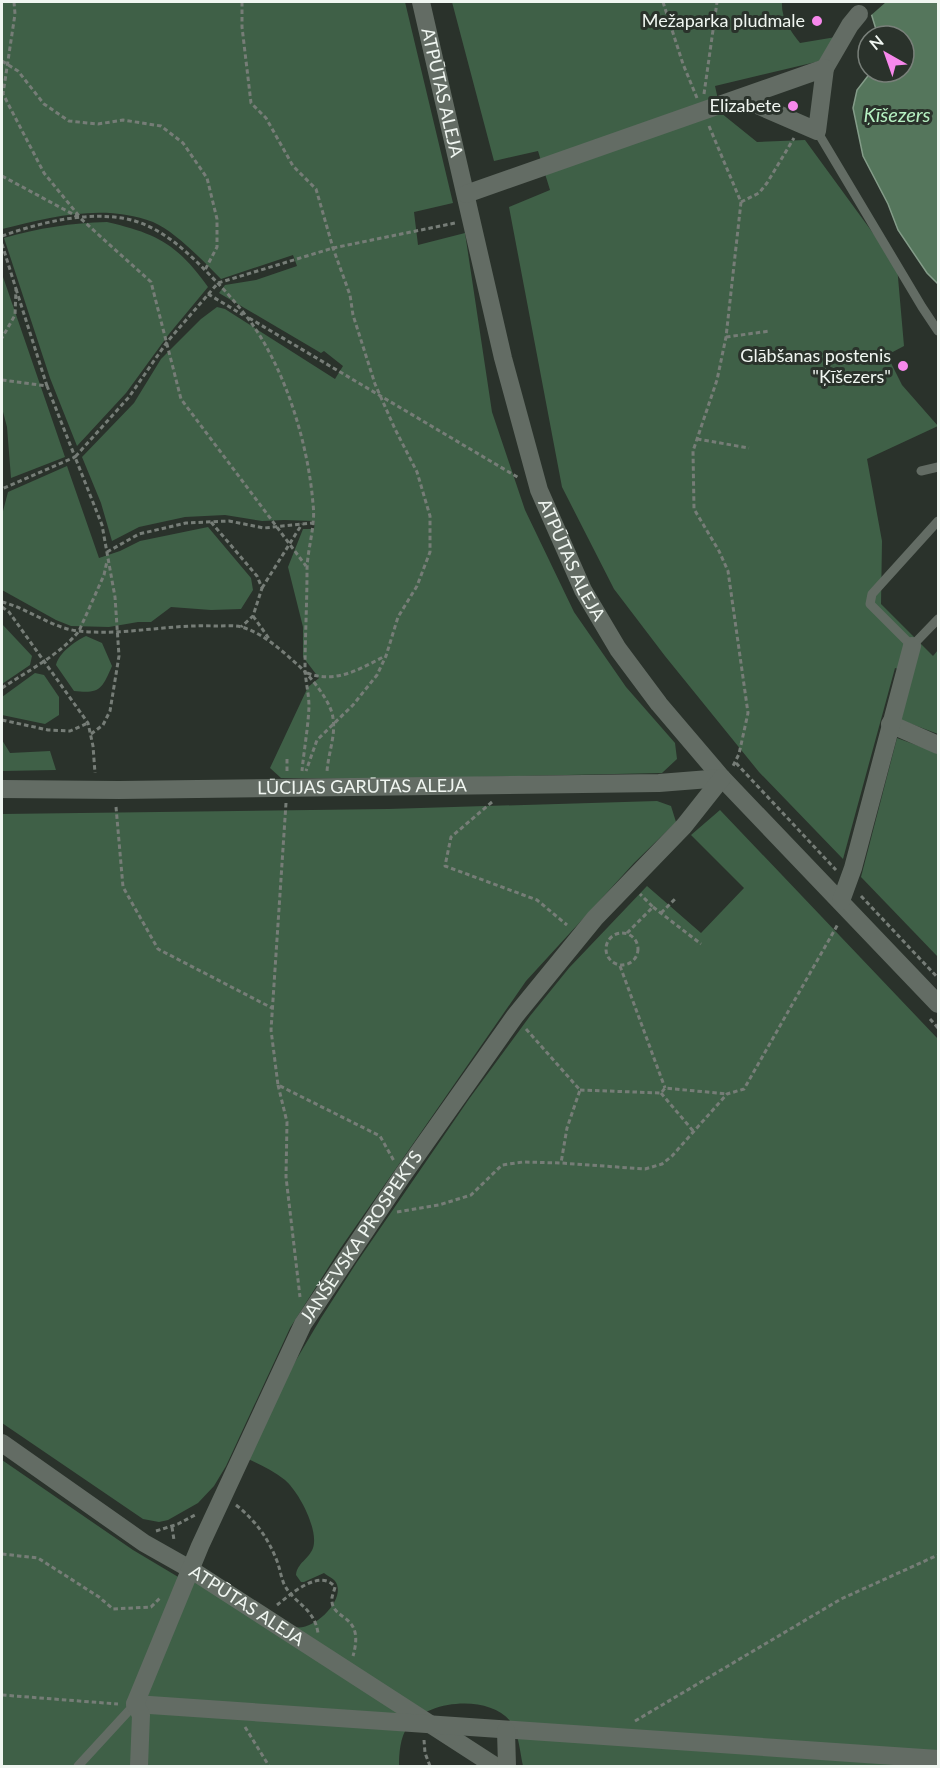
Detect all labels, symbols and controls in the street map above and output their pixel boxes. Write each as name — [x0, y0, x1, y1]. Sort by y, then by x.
place label: Mežaparka pludmale — [642, 9, 805, 31]
marker: Mežaparka pludmale — [810, 14, 824, 28]
north arrow — [856, 24, 916, 84]
street label: ATPŪTAS ALEJA — [417, 25, 469, 160]
text: N — [865, 31, 887, 53]
place label: Elizabete — [710, 94, 781, 116]
marker: Elizabete — [786, 99, 800, 113]
water label: Ķīšezers — [863, 102, 931, 126]
place label: Glābšanas postenis "Ķīšezers" — [740, 344, 891, 387]
marker: Glābšanas postenis "Ķīšezers" — [896, 359, 910, 373]
street label: ATPŪTAS ALEJA — [534, 495, 611, 625]
street label: LŪCIJAS GARŪTAS ALEJA — [257, 773, 468, 798]
street label: JANŠEVSKA PROSPEKTS — [295, 1146, 426, 1327]
street label: ATPŪTAS ALEJA — [186, 1560, 310, 1650]

